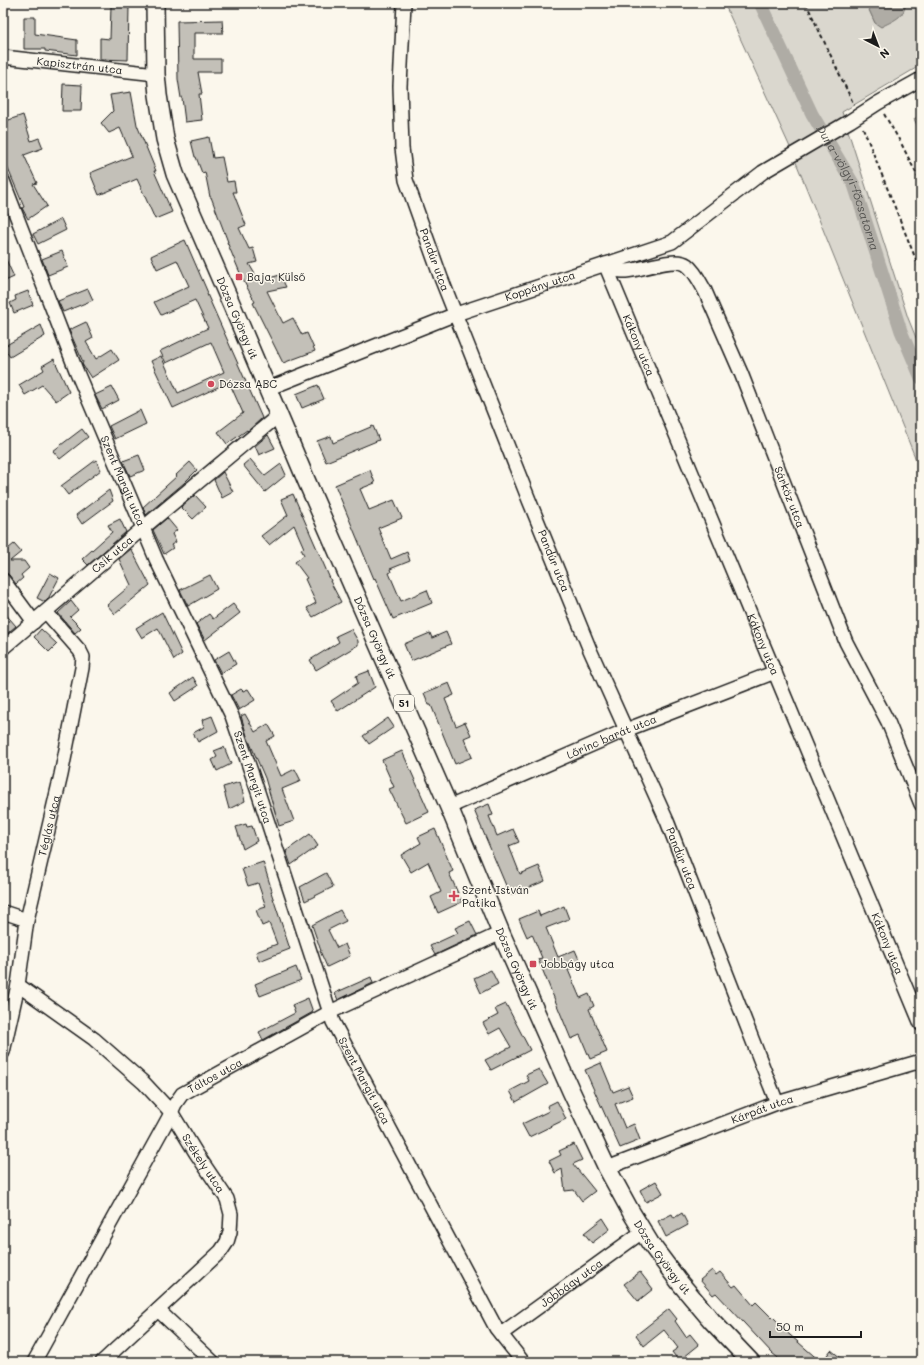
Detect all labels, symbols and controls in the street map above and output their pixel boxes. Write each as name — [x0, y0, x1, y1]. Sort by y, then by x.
north arrow — [858, 26, 898, 66]
text: N — [877, 45, 893, 62]
street label: Kapisztrán utca — [36, 53, 123, 77]
water label: Duna-völgyi-főcsatorna — [813, 121, 884, 252]
street label: Pandúr utca — [417, 226, 453, 293]
street label: Koppány utca — [503, 267, 577, 304]
place label: Baja, Külső — [247, 269, 306, 284]
marker: Baja, Külső — [234, 272, 244, 282]
street label: Dózsa György út — [213, 274, 262, 362]
street label: Kákony utca — [620, 312, 659, 378]
place label: Dózsa ABC — [219, 376, 277, 391]
marker: Dózsa ABC — [206, 379, 216, 389]
street label: Szent Margit utca — [98, 433, 149, 528]
street label: Sárköz utca — [771, 464, 809, 530]
street label: Pandúr utca — [535, 527, 574, 594]
street label: Csík utca — [88, 532, 136, 576]
street label: Dózsa György út — [351, 594, 400, 681]
street label: Kákony utca — [744, 611, 783, 677]
road number: 51 — [394, 695, 414, 711]
street label: Lőrinc barát utca — [564, 711, 659, 762]
street label: Szent Margit utca — [231, 729, 276, 826]
street label: Téglás utca — [34, 794, 63, 858]
street label: Pandúr utca — [663, 825, 701, 892]
place label: Szent István Patika — [462, 882, 529, 910]
marker: Szent István Patika — [449, 891, 459, 901]
street label: Kákony utca — [869, 910, 908, 977]
street label: Dózsa György út — [492, 925, 542, 1012]
place label: Jobbágy utca — [541, 956, 614, 971]
marker: Jobbágy utca — [528, 959, 538, 969]
street label: Szent Margit utca — [335, 1034, 394, 1127]
street label: Táltos utca — [185, 1054, 245, 1096]
street label: Kárpát utca — [729, 1091, 795, 1127]
street label: Székely utca — [179, 1130, 229, 1196]
street label: Dózsa György út — [631, 1217, 694, 1297]
street label: Jobbágy utca — [537, 1255, 605, 1310]
scale bar — [770, 1313, 861, 1339]
text: 50 m — [776, 1318, 804, 1334]

